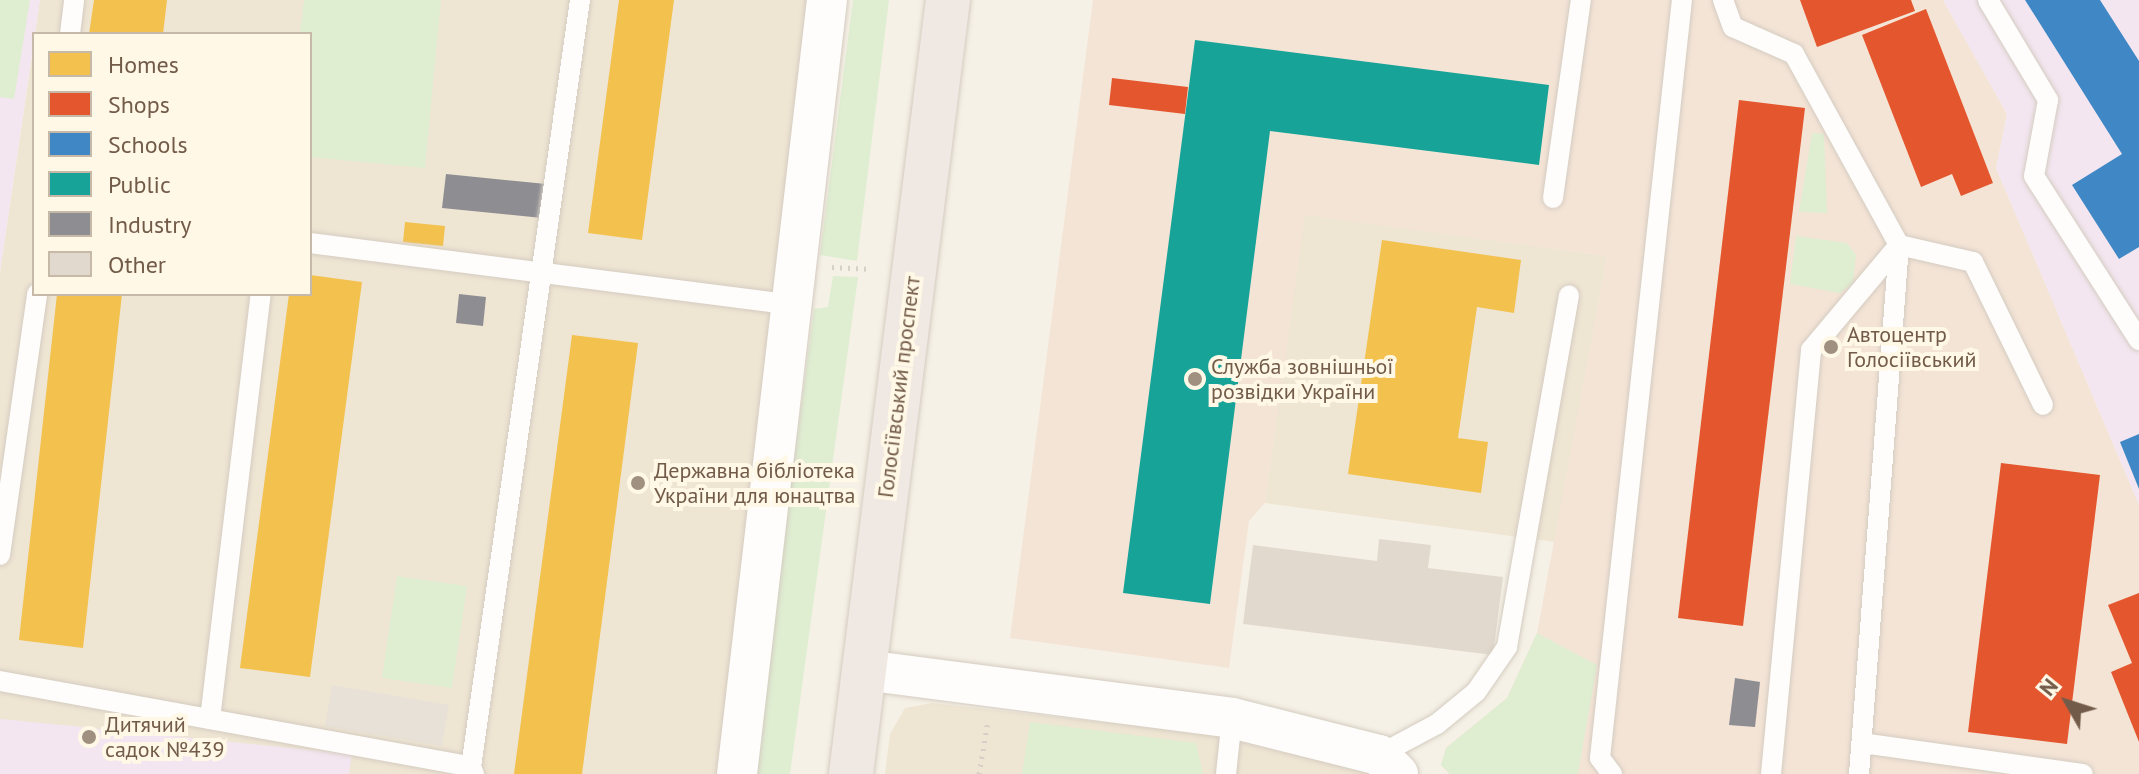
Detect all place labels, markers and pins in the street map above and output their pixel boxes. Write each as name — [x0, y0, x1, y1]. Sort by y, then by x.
place label: Автоцентр Голосіївський — [1847, 321, 1976, 372]
marker: Автоцентр Голосіївський — [1822, 338, 1840, 356]
place label: Служба зовнішньої розвідки України — [1211, 353, 1393, 404]
marker: Служба зовнішньої розвідки України — [1186, 370, 1204, 388]
place label: Державна бібліотека України для юнацтва — [654, 457, 855, 508]
marker: Державна бібліотека України для юнацтва — [629, 474, 647, 492]
place label: Дитячий садок №439 — [105, 711, 224, 762]
marker: Дитячий садок №439 — [80, 728, 98, 746]

